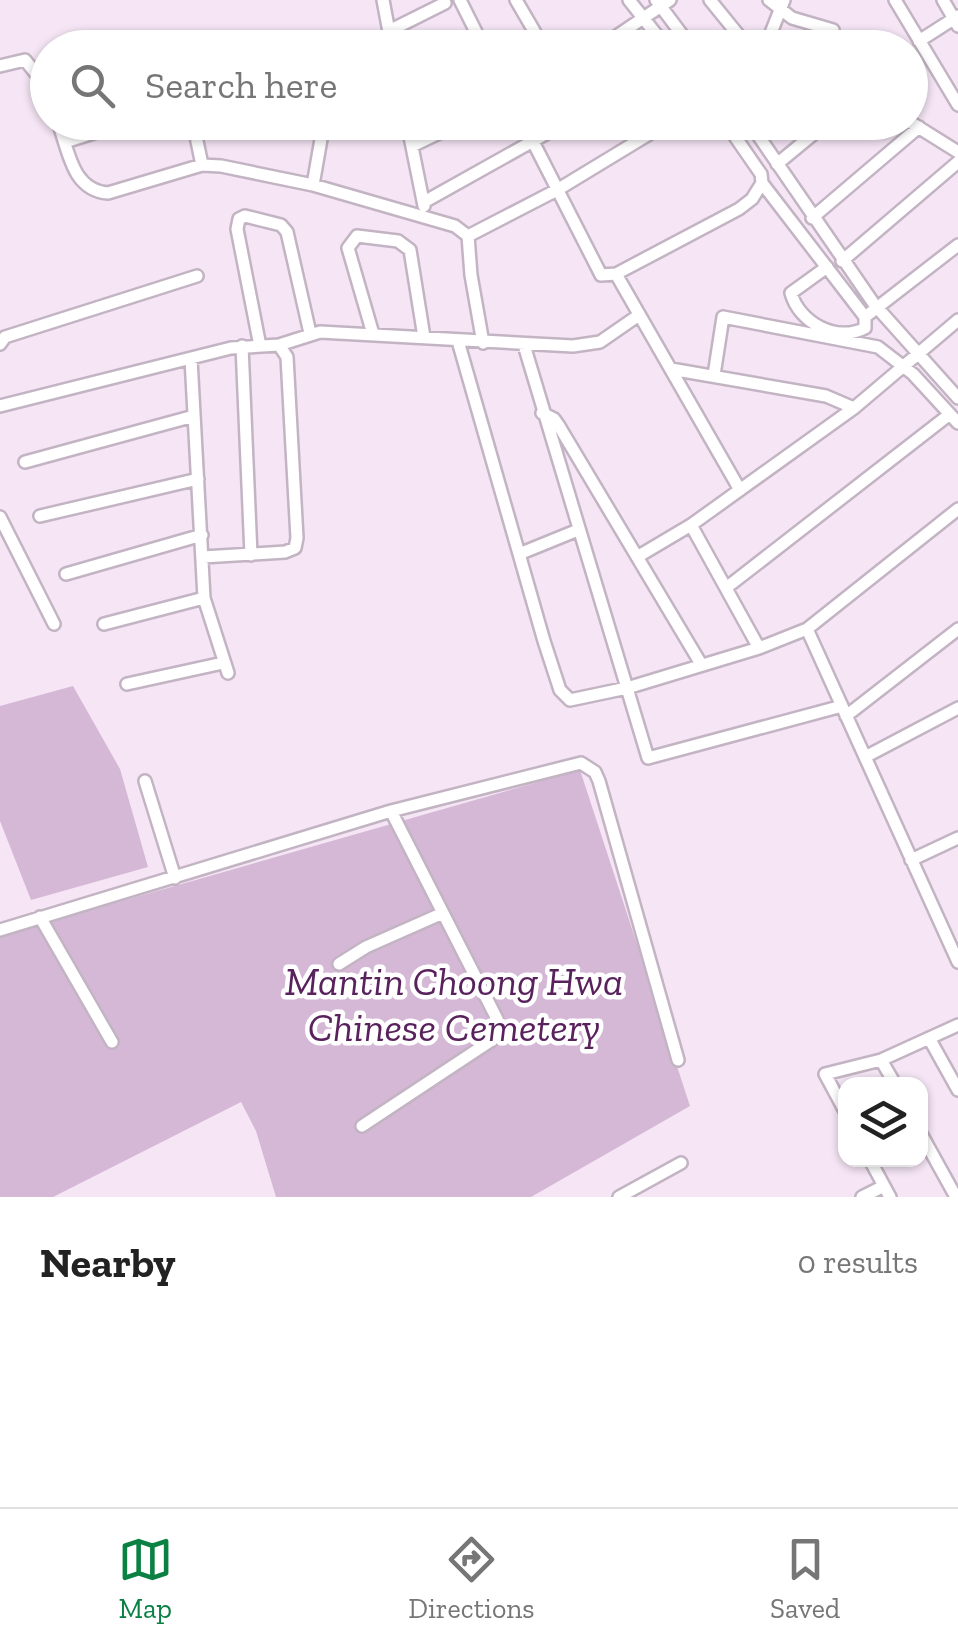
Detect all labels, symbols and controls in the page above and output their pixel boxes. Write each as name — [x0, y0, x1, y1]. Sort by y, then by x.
search box — [30, 30, 928, 140]
icon: search — [65, 58, 120, 113]
text: Search here — [145, 62, 337, 108]
park label: Mantin Choong Hwa Chinese Cemetery — [285, 957, 623, 1051]
map controls — [838, 1077, 928, 1167]
button: layers — [838, 1077, 928, 1167]
text: Nearby — [40, 1237, 176, 1288]
text: 0 results — [797, 1243, 918, 1281]
tab: Map — [118, 1532, 173, 1625]
tab: Directions — [408, 1532, 535, 1625]
tab: Saved — [770, 1532, 840, 1625]

